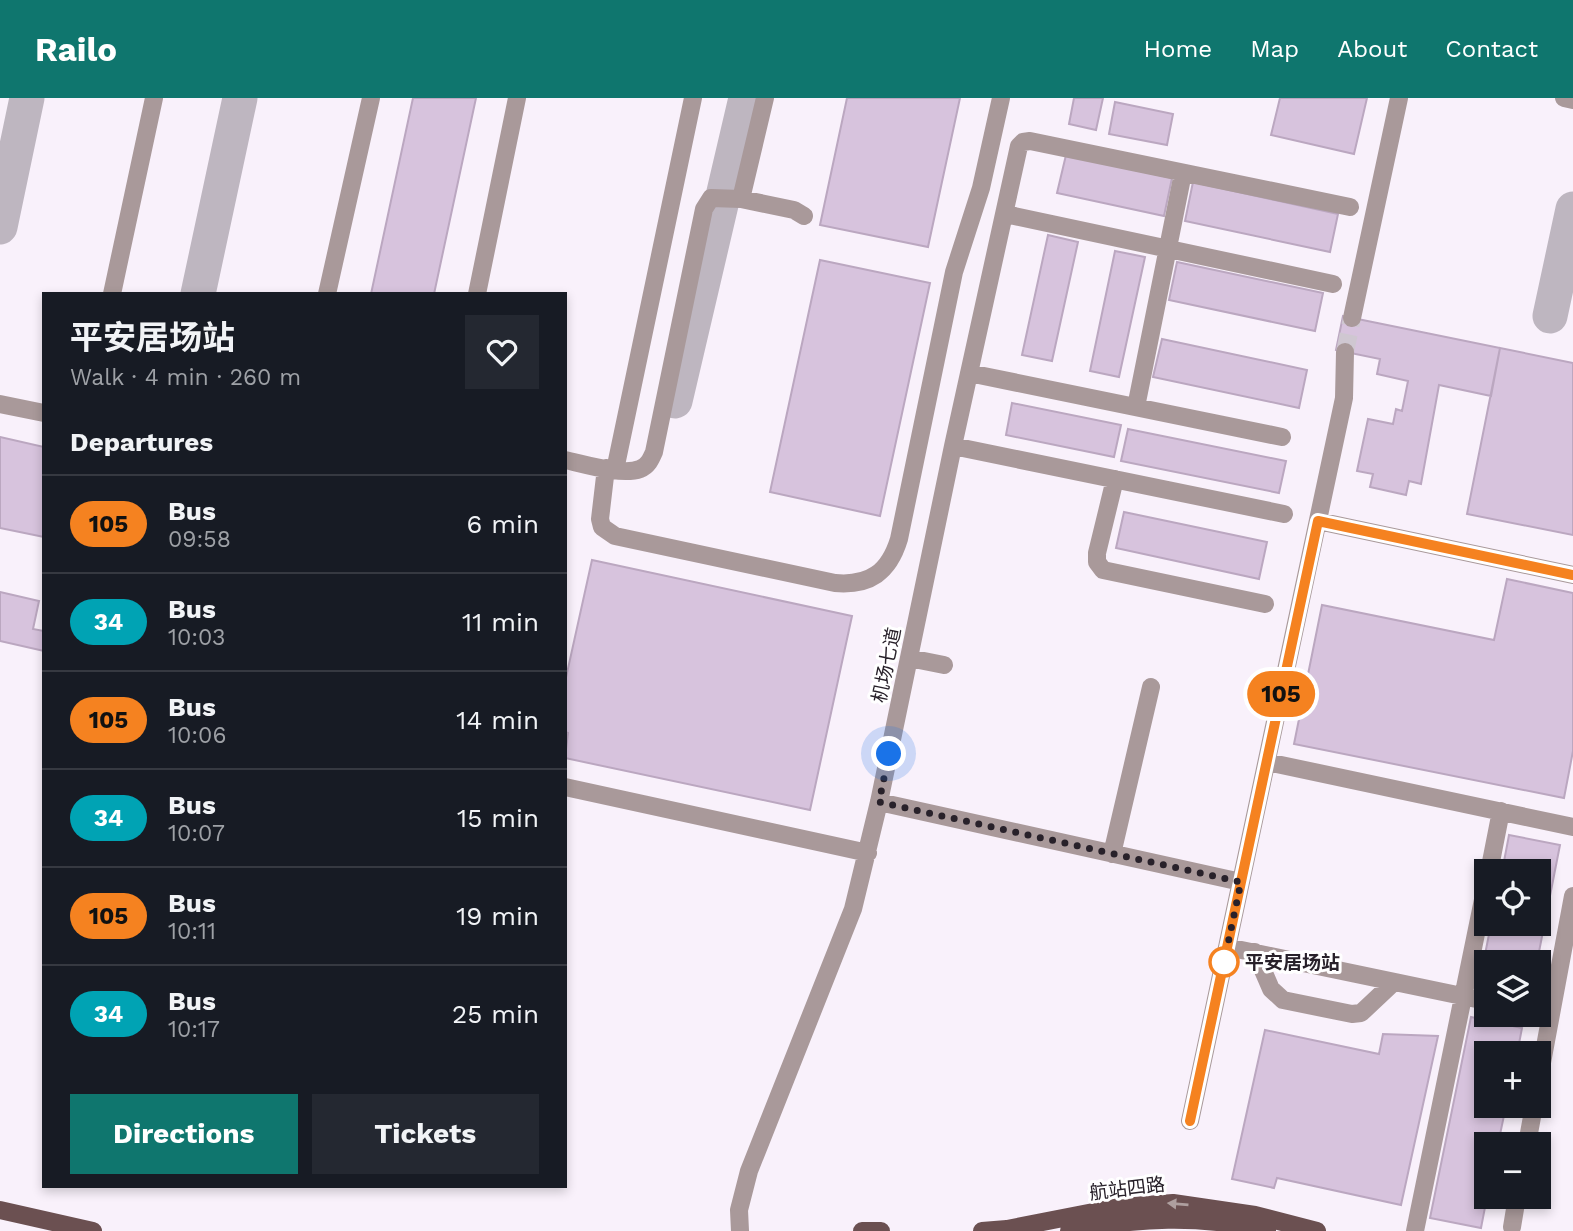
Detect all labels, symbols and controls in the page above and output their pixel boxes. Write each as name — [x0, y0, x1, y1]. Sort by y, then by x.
text: Railo — [35, 30, 117, 69]
text: Home — [1144, 35, 1212, 63]
text: Map — [1250, 35, 1299, 63]
text: About — [1337, 35, 1407, 63]
text: Contact — [1445, 35, 1538, 63]
button: heart — [465, 315, 539, 389]
text: 平安居场站 — [70, 318, 235, 357]
text: Walk · 4 min · 260 m — [70, 364, 301, 391]
text: Departures — [70, 427, 213, 457]
text: Bus — [168, 496, 216, 526]
text: 6 min — [467, 509, 539, 539]
text: 105 — [89, 510, 128, 538]
text: 09:58 — [168, 526, 231, 553]
text: Bus — [168, 594, 216, 624]
text: 11 min — [462, 607, 539, 637]
text: 34 — [94, 608, 123, 636]
text: 10:03 — [168, 624, 225, 651]
street label: 机场七道 — [867, 626, 906, 705]
line badge: 105 — [1241, 671, 1321, 717]
text: 105 — [1261, 680, 1301, 708]
text: Bus — [168, 692, 216, 722]
text: 14 min — [456, 705, 539, 735]
text: 105 — [89, 706, 128, 734]
text: 10:06 — [168, 722, 226, 749]
your location — [871, 736, 906, 771]
text: Bus — [168, 790, 216, 820]
text: 15 min — [457, 803, 539, 833]
text: 34 — [94, 804, 123, 832]
text: 10:07 — [168, 820, 225, 847]
map controls — [1474, 859, 1551, 1209]
button: locate — [1474, 859, 1551, 936]
text: Bus — [168, 888, 216, 918]
text: 19 min — [456, 901, 539, 931]
text: 105 — [89, 902, 128, 930]
text: 10:11 — [168, 918, 216, 945]
marker: 平安居场站 — [1209, 947, 1239, 977]
button: layers — [1474, 950, 1551, 1027]
place label: 平安居场站 — [1245, 951, 1340, 974]
text: Bus — [168, 986, 216, 1016]
text: 25 min — [452, 999, 539, 1029]
text: 34 — [94, 1000, 123, 1028]
text: 10:17 — [168, 1016, 220, 1043]
button: + — [1474, 1041, 1551, 1118]
button: Directions — [70, 1094, 298, 1174]
button: Tickets — [312, 1094, 539, 1174]
button: − — [1474, 1132, 1551, 1209]
street label: 航站四路 — [1088, 1172, 1166, 1205]
one-way arrow — [1167, 1198, 1189, 1209]

